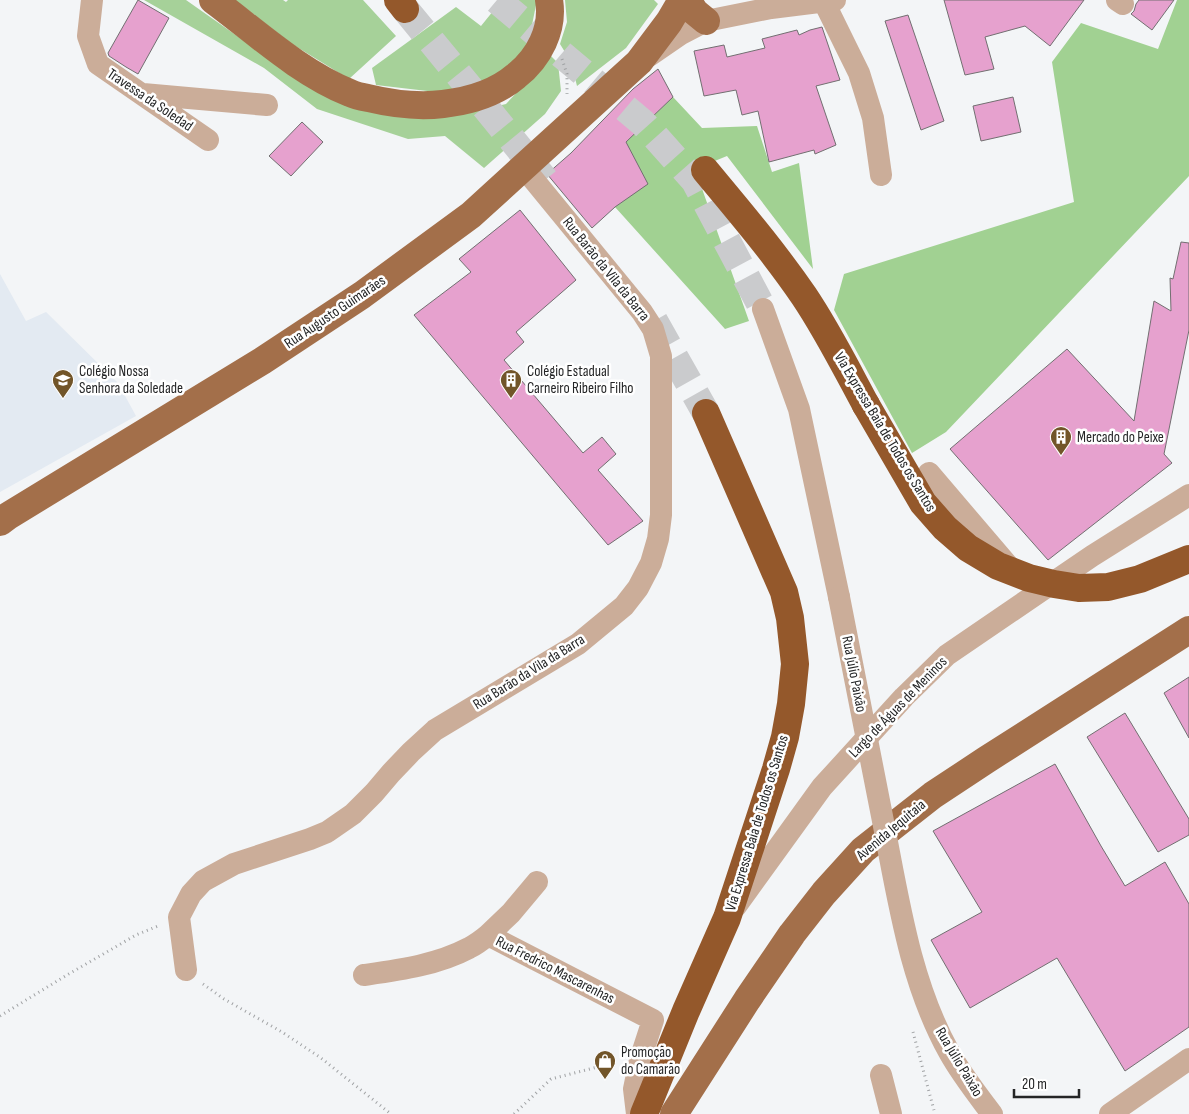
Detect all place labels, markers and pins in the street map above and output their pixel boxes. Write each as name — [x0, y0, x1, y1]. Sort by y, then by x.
place label: Colégio Nossa Senhora da Soledade — [79, 362, 183, 398]
place label: Colégio Estadual Carneiro Ribeiro Filho — [527, 362, 634, 398]
school or university icon: Colégio Nossa Senhora da Soledade — [51, 368, 75, 399]
building icon: Colégio Estadual Carneiro Ribeiro Filho — [499, 368, 523, 399]
building icon: Mercado do Peixe — [1049, 425, 1073, 456]
place label: Mercado do Peixe — [1077, 428, 1164, 447]
place label: Promoção do Camarão — [621, 1043, 680, 1079]
shop icon: Promoção do Camarão — [593, 1049, 617, 1080]

